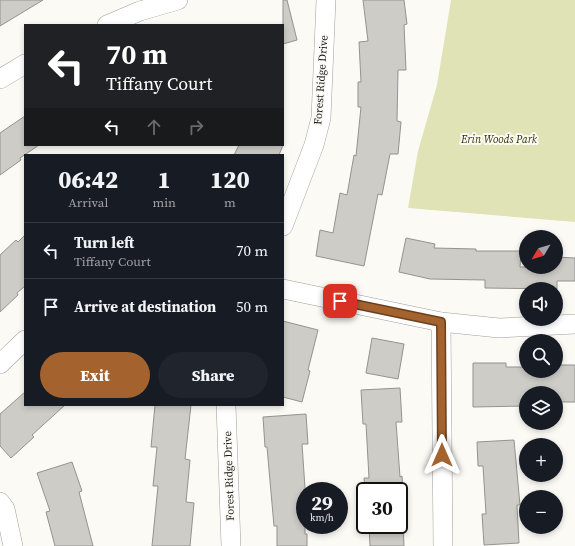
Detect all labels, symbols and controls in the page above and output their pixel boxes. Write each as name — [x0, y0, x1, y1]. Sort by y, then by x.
street label: Forest Ridge Drive — [310, 34, 332, 125]
text: 70 m — [106, 35, 168, 73]
icon: left — [40, 40, 92, 92]
text: Tiffany Court — [106, 71, 212, 96]
icon: left — [101, 116, 123, 138]
icon: ahead — [143, 116, 165, 138]
icon: right — [185, 116, 207, 138]
park label: Erin Woods Park — [460, 132, 538, 147]
text: 06:42 — [58, 163, 118, 196]
text: 1 — [158, 163, 171, 196]
text: 120 — [210, 163, 250, 196]
text: Arrival — [68, 194, 108, 211]
text: min — [152, 194, 176, 211]
text: m — [224, 194, 236, 211]
north arrow — [519, 230, 563, 274]
map controls — [519, 230, 563, 534]
text: Turn left — [74, 232, 134, 253]
icon: left — [40, 240, 62, 262]
text: 70 m — [236, 240, 268, 261]
text: Tiffany Court — [74, 253, 151, 270]
button: sound — [519, 282, 563, 326]
pin — [323, 284, 357, 318]
icon: arrive — [329, 290, 351, 312]
icon: arrive — [40, 296, 62, 318]
text: Arrive at destination — [74, 296, 216, 317]
text: 50 m — [236, 296, 268, 317]
button: search — [519, 334, 563, 378]
button: Exit — [40, 352, 150, 398]
button: Share — [158, 352, 268, 398]
button: layers — [519, 386, 563, 430]
street label: Forest Ridge Drive — [220, 430, 238, 521]
position arrow — [421, 434, 463, 476]
button: + — [519, 438, 563, 482]
speed limit sign: 30 — [356, 482, 408, 534]
text: 29 — [311, 489, 333, 517]
button: − — [519, 490, 563, 534]
text: km/h — [310, 511, 334, 524]

